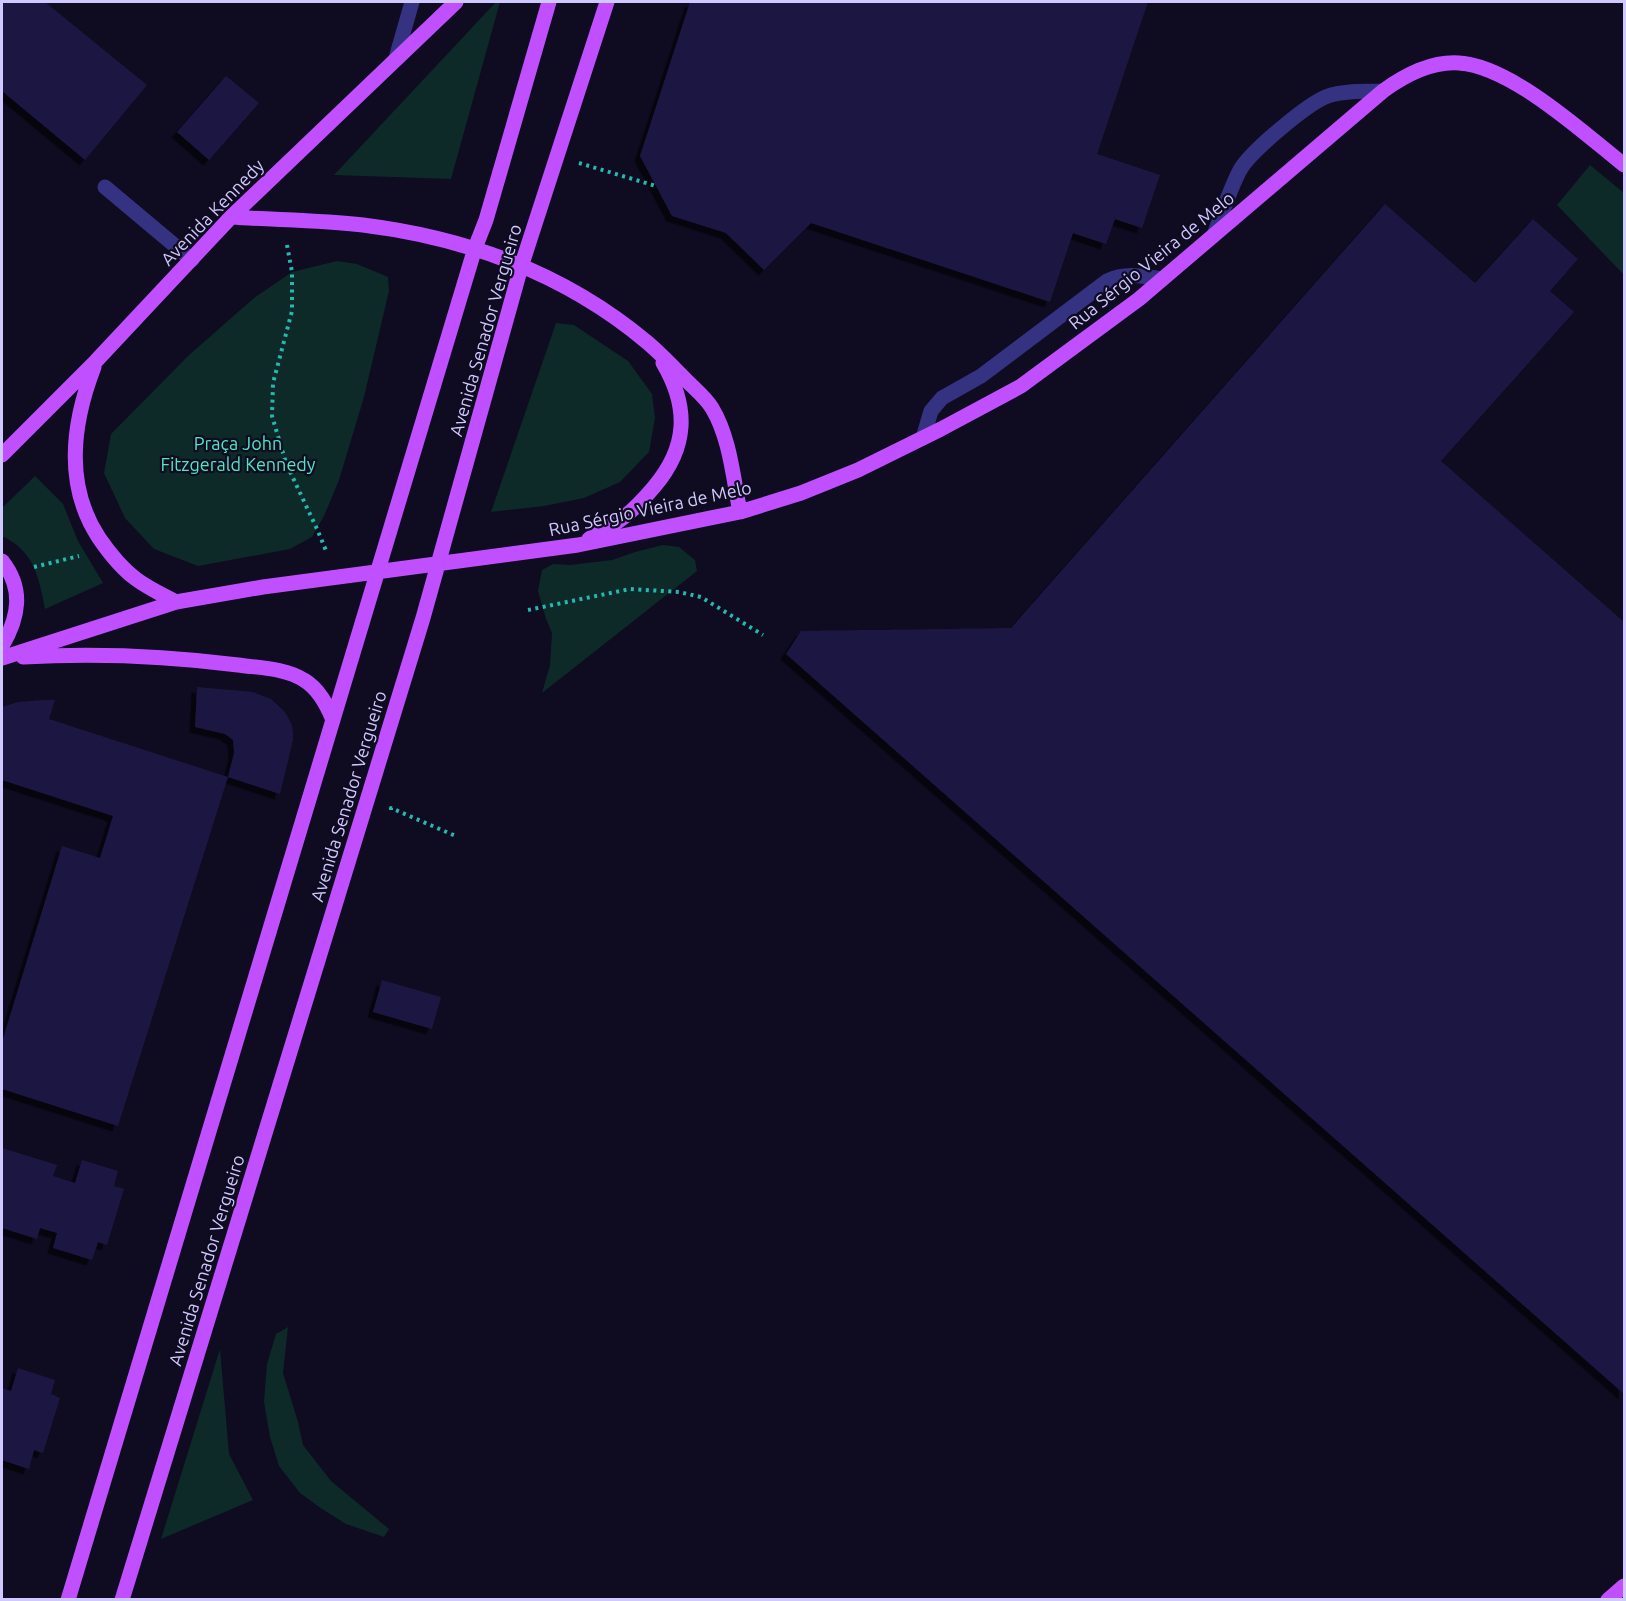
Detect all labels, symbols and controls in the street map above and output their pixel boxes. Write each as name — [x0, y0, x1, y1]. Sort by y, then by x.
street label: Avenida Kennedy — [157, 155, 268, 269]
street label: Rua Sérgio Vieira de Melo — [1064, 187, 1238, 333]
street label: Avenida Senador Vergueiro — [445, 222, 525, 438]
park label: Praça John Fitzgerald Kennedy — [160, 433, 316, 474]
street label: Rua Sérgio Vieira de Melo — [547, 477, 753, 539]
street label: Avenida Senador Vergueiro — [306, 688, 390, 904]
street label: Avenida Senador Vergueiro — [164, 1152, 248, 1368]

